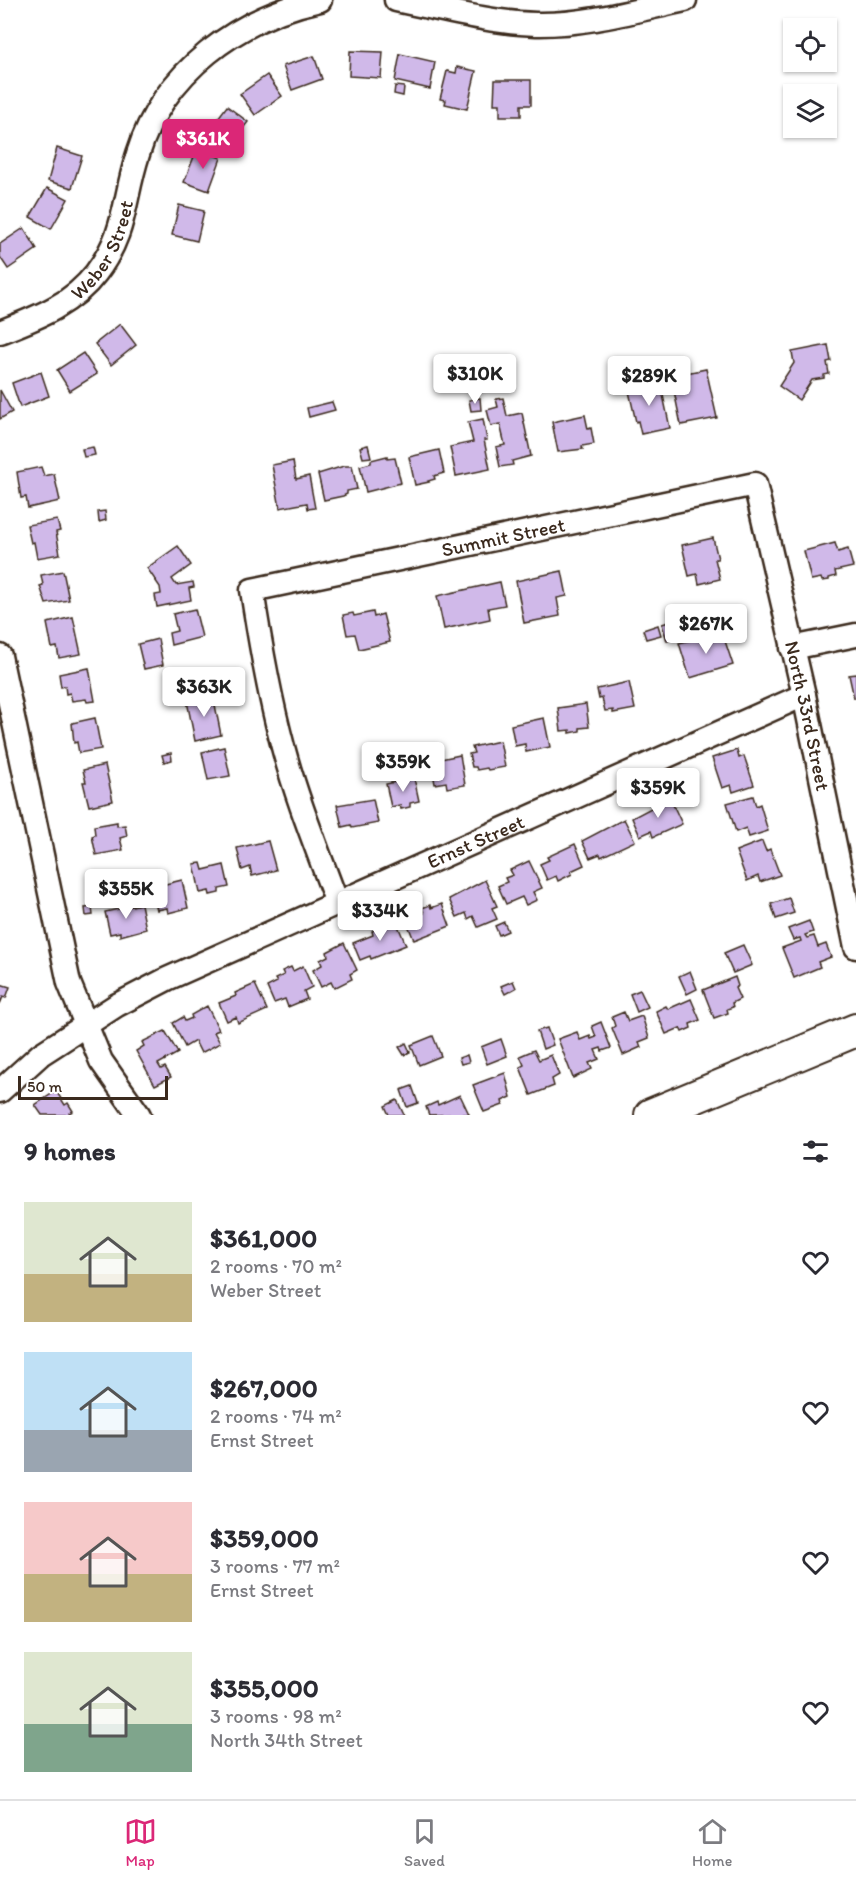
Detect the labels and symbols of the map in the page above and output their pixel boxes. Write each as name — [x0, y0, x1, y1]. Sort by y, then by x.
pin: $361K — [161, 119, 245, 170]
street label: Weber Street — [66, 198, 138, 305]
pin: $310K — [433, 354, 517, 405]
pin: $289K — [607, 356, 691, 407]
street label: Summit Street — [439, 512, 567, 562]
pin: $267K — [664, 604, 748, 655]
street label: North 33rd Street — [780, 639, 836, 793]
pin: $363K — [162, 667, 246, 718]
pin: $359K — [361, 742, 445, 793]
pin: $359K — [616, 768, 700, 819]
street label: Ernst Street — [423, 809, 528, 873]
pin: $355K — [84, 869, 168, 920]
pin: $334K — [338, 891, 422, 942]
scale bar — [18, 1073, 168, 1100]

